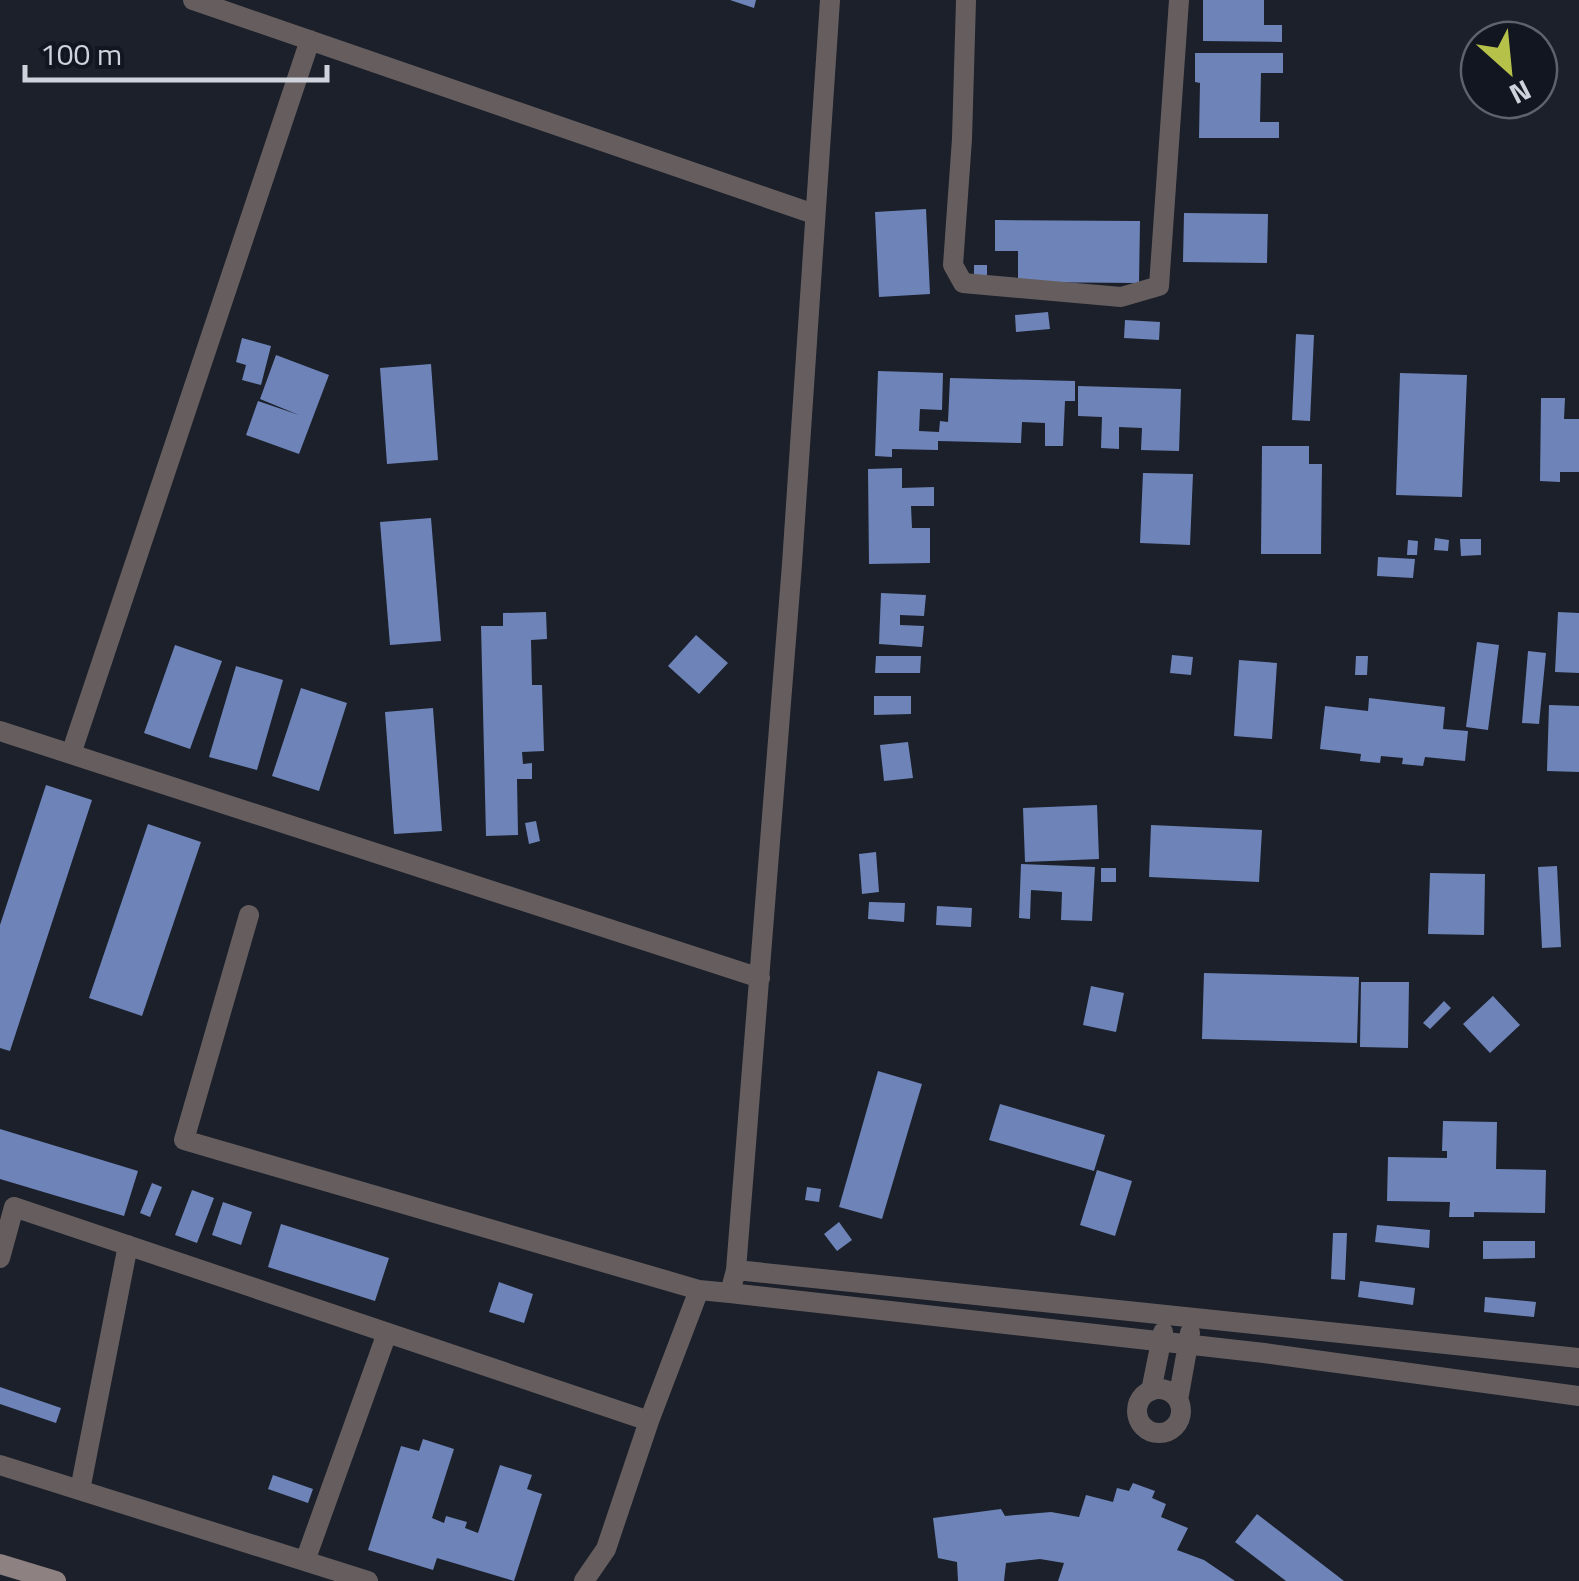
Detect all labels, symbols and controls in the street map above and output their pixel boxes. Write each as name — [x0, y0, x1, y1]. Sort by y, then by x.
scale bar — [25, 20, 328, 82]
north arrow — [1459, 20, 1559, 120]
text: 100 m — [40, 31, 122, 77]
text: N — [1502, 69, 1539, 116]

